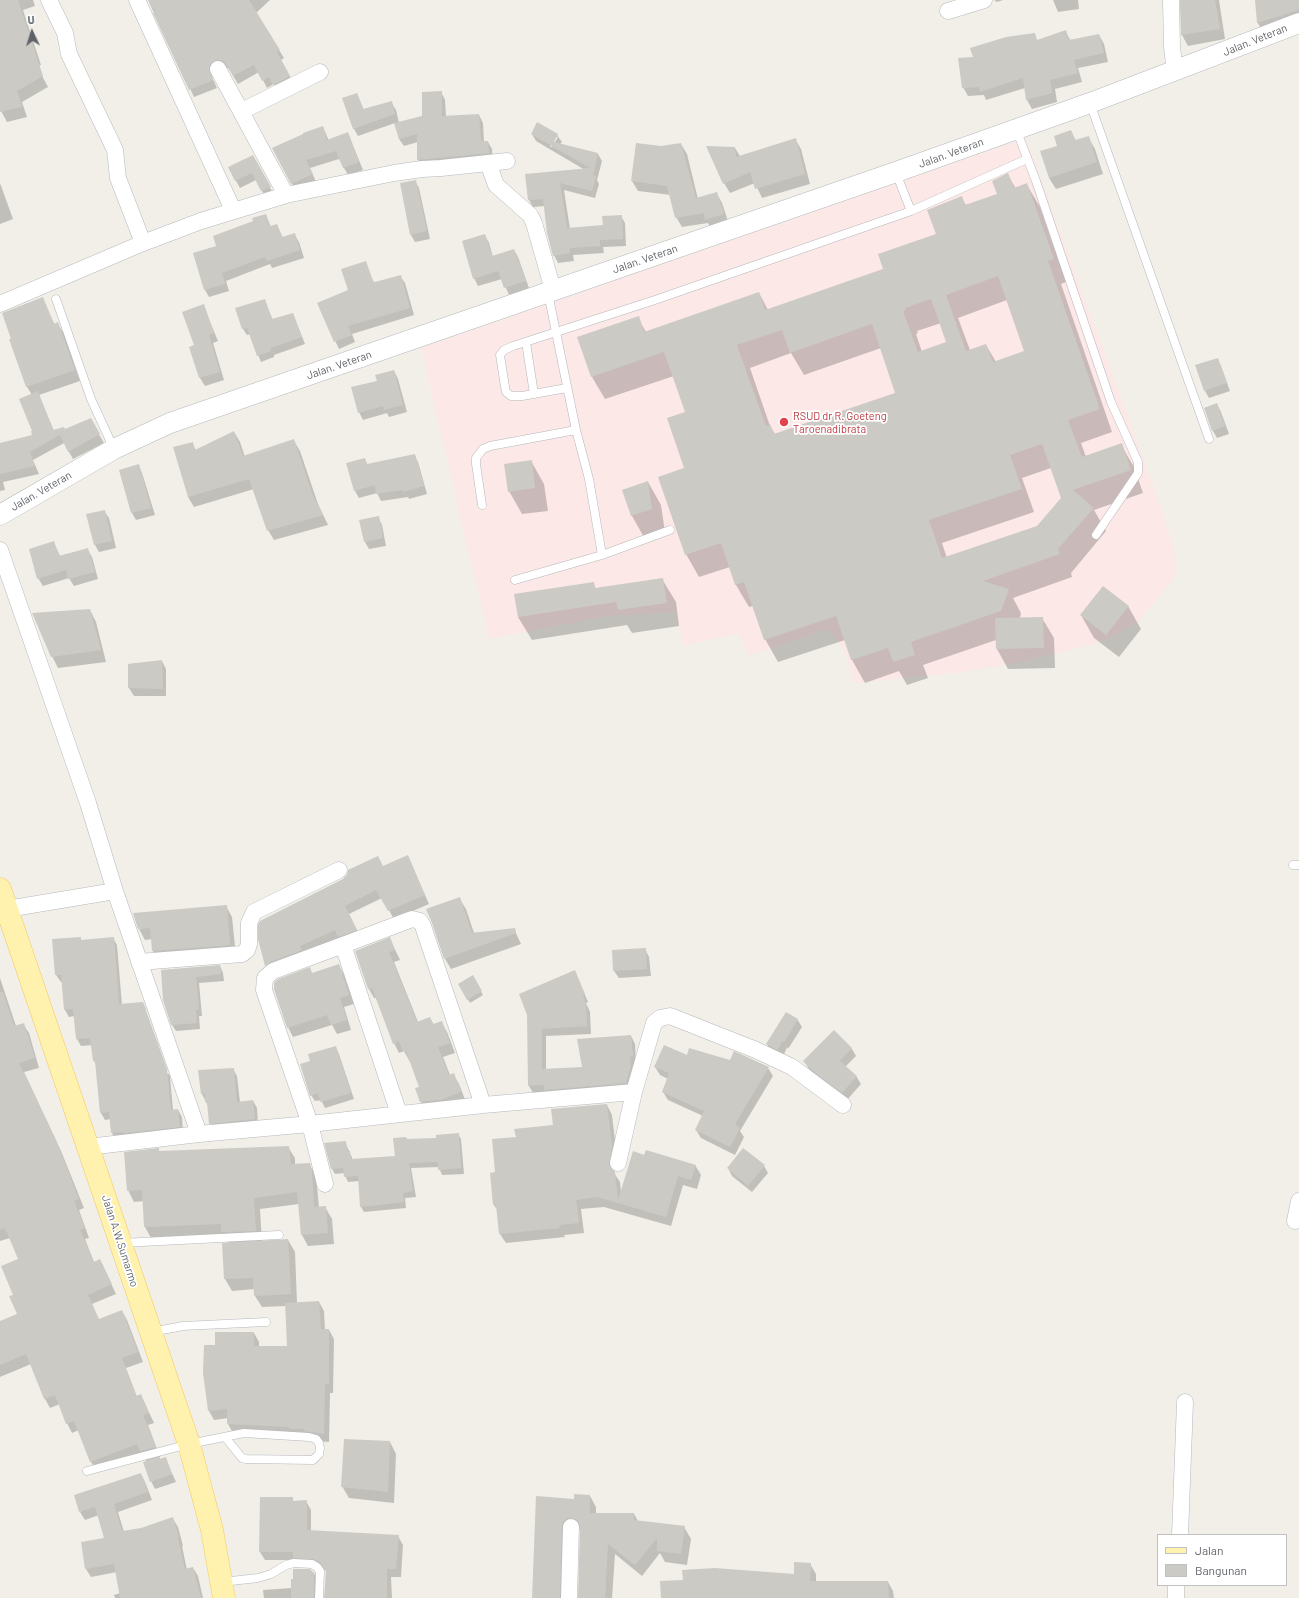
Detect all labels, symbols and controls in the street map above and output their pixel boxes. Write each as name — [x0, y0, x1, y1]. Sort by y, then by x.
north arrow — [12, 12, 52, 52]
text: U — [27, 13, 35, 26]
street label: Jalan. Veteran — [1221, 21, 1289, 59]
street label: Jalan. Veteran — [917, 135, 985, 171]
street label: Jalan. Veteran — [611, 242, 679, 276]
street label: Jalan. Veteran — [305, 348, 373, 382]
place label: RSUD dr R. Goeteng Taroenadibrata — [793, 409, 887, 435]
marker: RSUD dr R. Goeteng Taroenadibrata — [778, 416, 790, 428]
street label: Jalan. Veteran — [8, 468, 74, 514]
street label: Jalan A.W.Sumarmo — [99, 1193, 141, 1289]
legend — [1157, 1534, 1287, 1586]
text: Jalan — [1195, 1543, 1223, 1557]
text: Bangunan — [1195, 1563, 1247, 1577]

